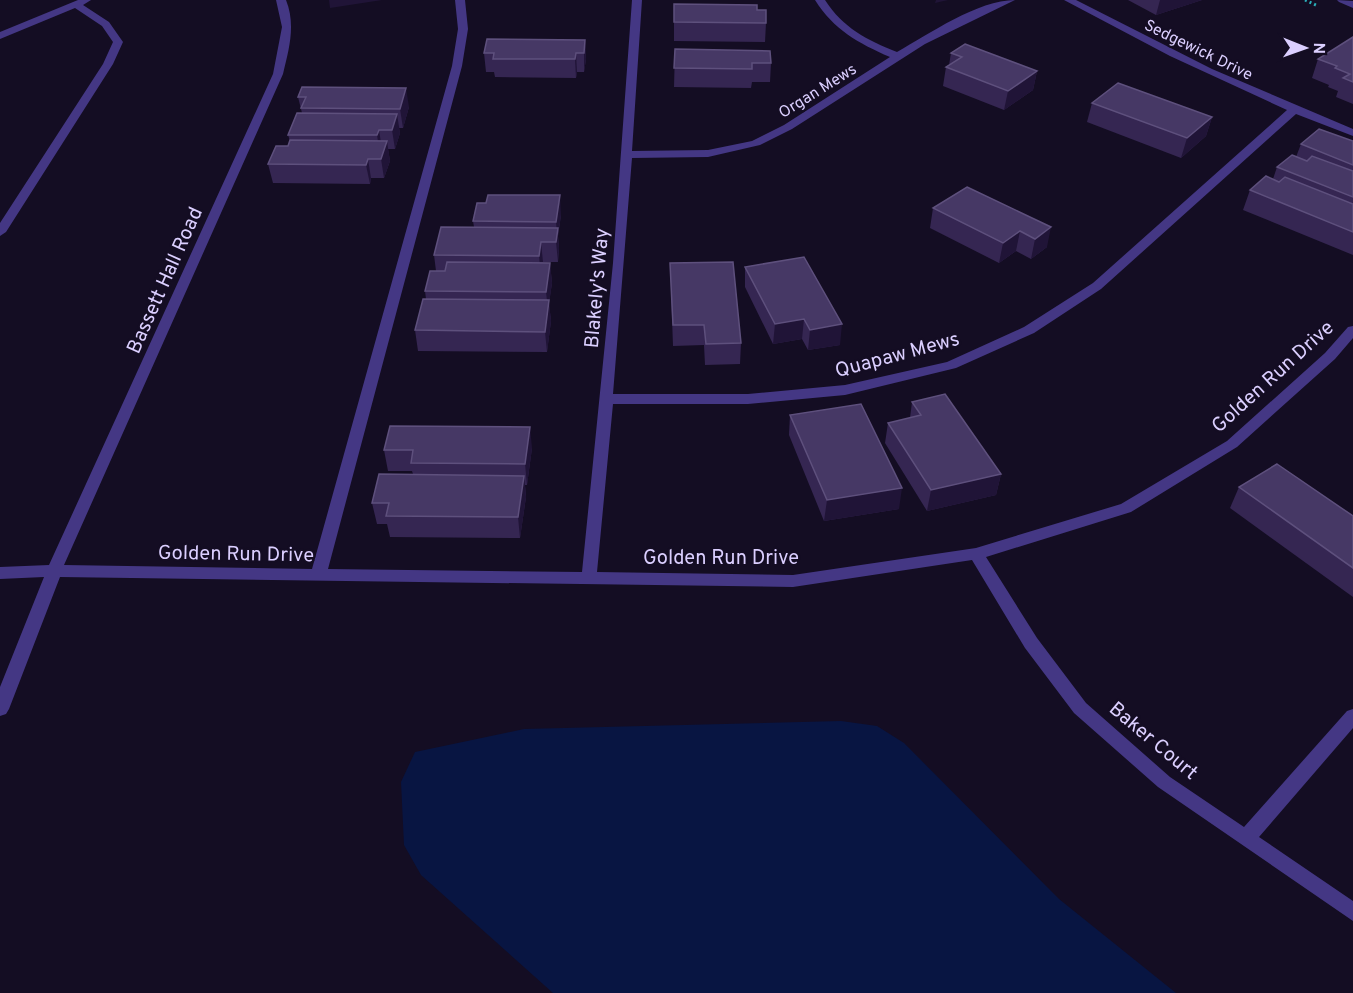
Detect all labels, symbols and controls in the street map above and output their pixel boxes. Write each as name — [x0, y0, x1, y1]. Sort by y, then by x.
street label: Sedgewick Drive — [1141, 16, 1256, 86]
north arrow — [1275, 18, 1335, 78]
text: N — [1308, 42, 1328, 54]
street label: Organ Mews — [775, 60, 861, 124]
street label: Bassett Hall Road — [122, 203, 210, 358]
street label: Blakely's Way — [580, 227, 616, 349]
street label: Golden Run Drive — [1207, 316, 1340, 439]
street label: Quapaw Mews — [832, 327, 963, 385]
street label: Golden Run Drive — [158, 541, 314, 569]
street label: Golden Run Drive — [643, 546, 799, 572]
street label: Baker Court — [1103, 697, 1203, 786]

